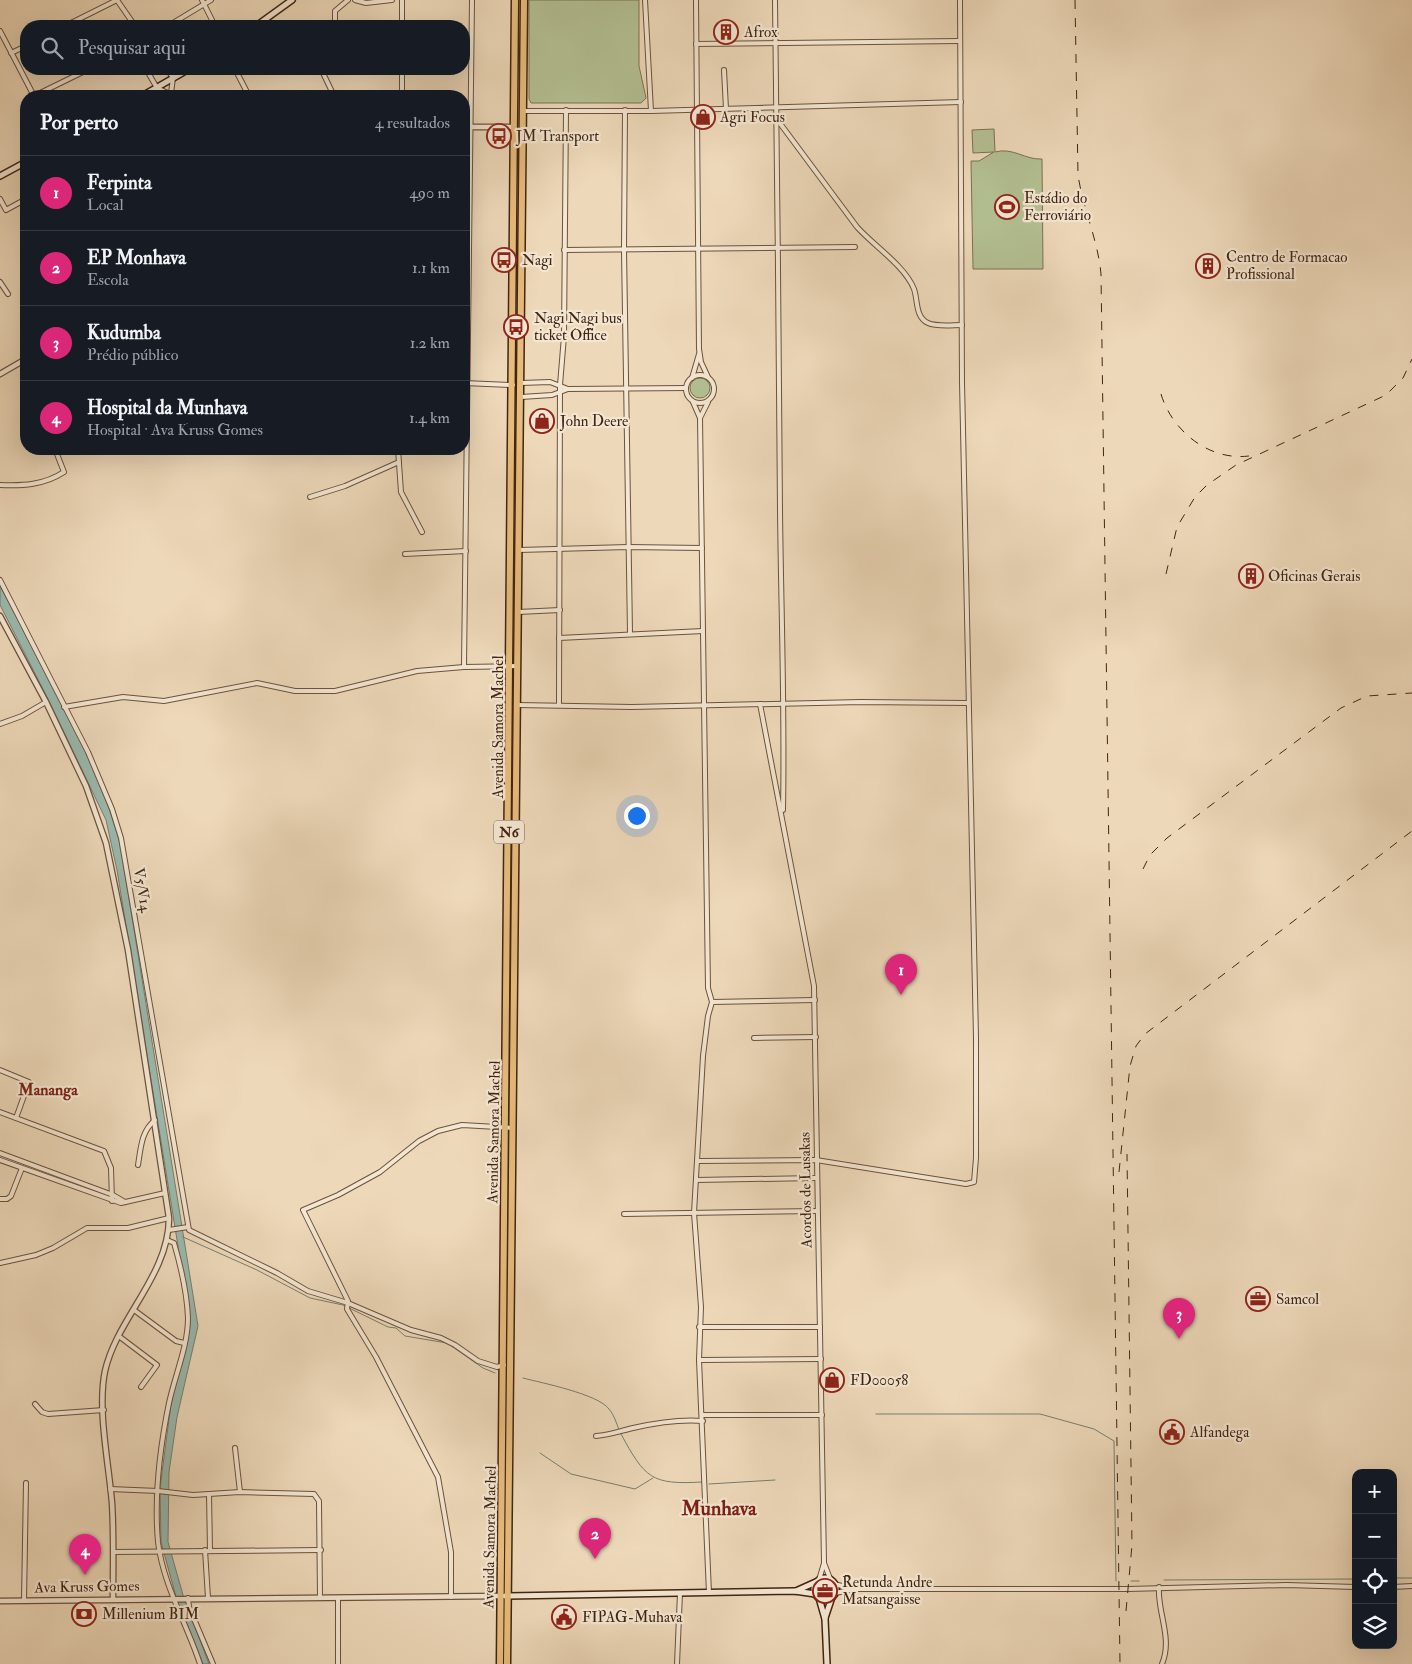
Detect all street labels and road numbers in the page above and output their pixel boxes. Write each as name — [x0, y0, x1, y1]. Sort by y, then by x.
street label: Avenida Samora Machel — [489, 655, 508, 799]
road number: N6 — [494, 820, 524, 844]
street label: V5/V14 — [129, 866, 155, 915]
street label: Avenida Samora Machel — [483, 1060, 505, 1205]
street label: Acordos de Lusakas — [795, 1132, 817, 1249]
street label: Avenida Samora Machel — [479, 1465, 501, 1610]
street label: Ava Kruss Gomes — [33, 1577, 140, 1597]

